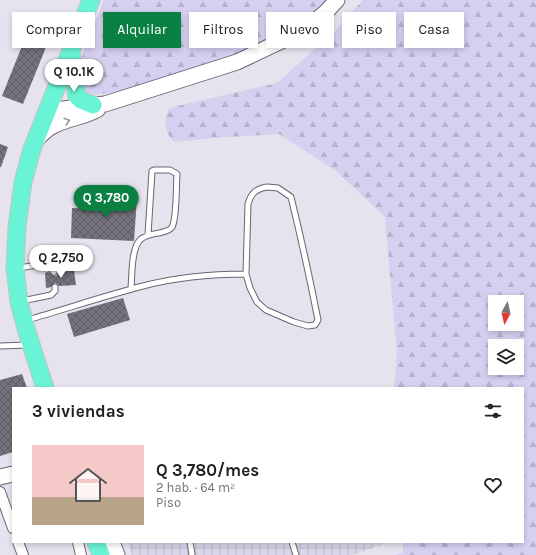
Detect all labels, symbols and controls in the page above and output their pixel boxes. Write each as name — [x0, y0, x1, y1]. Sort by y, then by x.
chip: Comprar — [12, 12, 95, 48]
chip: Alquilar — [103, 12, 181, 48]
chip: Filtros — [189, 12, 258, 48]
chip: Nuevo — [266, 12, 334, 48]
chip: Piso — [342, 12, 396, 48]
chip: Casa — [404, 12, 464, 48]
pin: Q 10.1K — [37, 59, 111, 93]
text: Q 10.1K — [54, 64, 95, 79]
one-way arrow — [64, 117, 71, 126]
pin: Q 3,780 — [69, 185, 143, 219]
text: Q 3,780 — [83, 190, 129, 205]
pin: Q 2,750 — [24, 245, 98, 279]
text: Q 2,750 — [38, 250, 84, 265]
north arrow — [488, 295, 524, 331]
map controls — [488, 295, 524, 375]
button: layers — [488, 339, 524, 375]
icon: filters — [482, 400, 504, 422]
text: 3 viviendas — [32, 401, 125, 421]
text: Q 3,780/mes — [156, 460, 259, 480]
icon: home — [64, 461, 112, 509]
icon: heart — [482, 474, 504, 496]
text: 2 hab. · 64 m² — [156, 480, 235, 495]
text: Piso — [156, 495, 181, 510]

